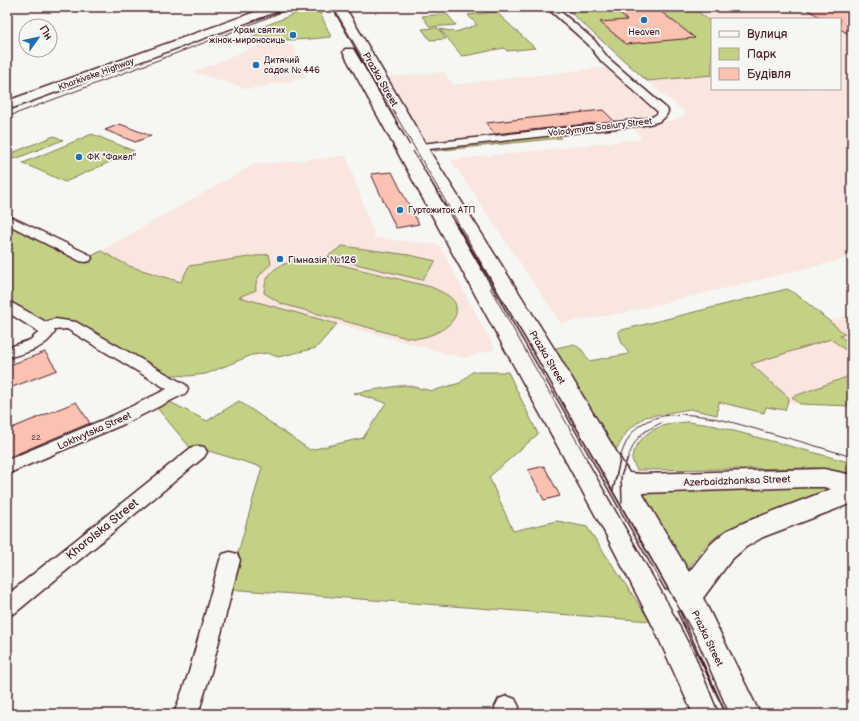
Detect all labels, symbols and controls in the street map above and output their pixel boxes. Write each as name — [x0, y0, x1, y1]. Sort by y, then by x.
marker: Heaven — [639, 15, 649, 25]
north arrow — [18, 18, 58, 58]
legend — [711, 18, 841, 90]
text: Пн — [37, 23, 55, 43]
place label: Храм святих жінок-мироносиць — [209, 25, 286, 46]
place label: Heaven — [628, 27, 660, 38]
text: Вулиця — [747, 27, 788, 42]
marker: Храм святих жінок-мироносиць — [288, 30, 298, 40]
text: Парк — [747, 47, 777, 62]
street label: Prazka Street — [360, 50, 400, 109]
street label: Kharkivske Highway — [57, 55, 137, 93]
place label: Дитячий садок № 446 — [264, 55, 320, 76]
marker: Дитячий садок № 446 — [251, 60, 261, 70]
text: Будівля — [747, 67, 791, 82]
street label: Volodymyra Sosiury Street — [548, 116, 653, 139]
marker: ФК "Факел" — [74, 152, 84, 162]
place label: ФК "Факел" — [87, 152, 136, 163]
marker: Гуртожиток АТП — [395, 205, 405, 215]
place label: Гуртожиток АТП — [408, 205, 475, 216]
marker: Гімназія №126 — [275, 254, 285, 264]
place label: Гімназія №126 — [288, 254, 356, 266]
street label: Prazka Street — [526, 328, 568, 387]
street label: Lokhvytska Street — [56, 409, 133, 453]
house number: 22 — [31, 433, 41, 442]
street label: Azerbaidzhanksa Street — [683, 473, 791, 489]
street label: Khorolska Street — [63, 495, 142, 563]
street label: Prazka Street — [688, 609, 726, 668]

